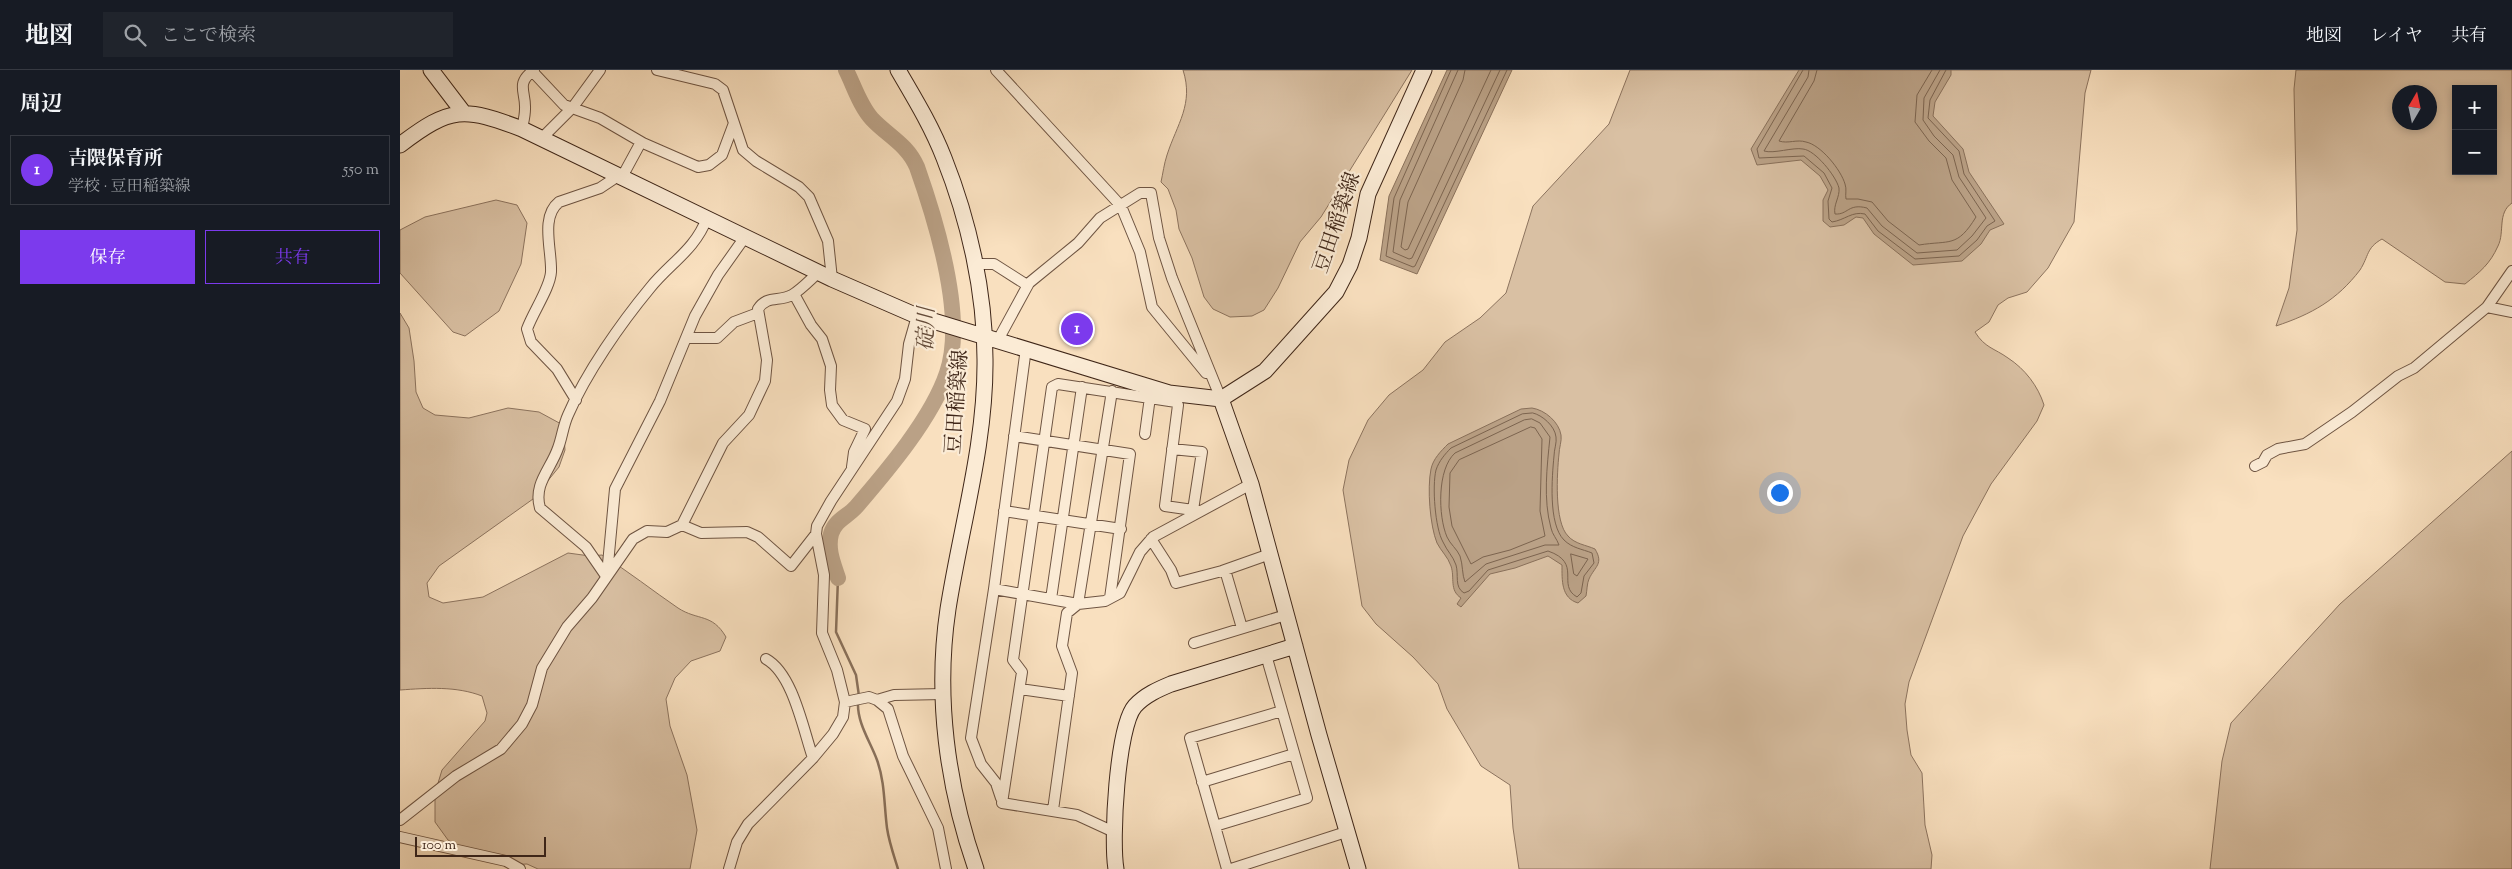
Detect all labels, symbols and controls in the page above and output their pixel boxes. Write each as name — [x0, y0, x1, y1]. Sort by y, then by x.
search box — [103, 12, 453, 57]
text: 地図 — [25, 20, 73, 54]
icon: search — [121, 21, 149, 49]
text: ここで検索 — [161, 23, 256, 50]
text: 地図 — [2306, 24, 2342, 50]
text: レイヤ — [2370, 24, 2423, 50]
text: 共有 — [2451, 24, 2487, 50]
north arrow — [2392, 85, 2437, 130]
map controls — [2452, 85, 2497, 175]
button: + — [2452, 85, 2497, 130]
text: 周辺 — [20, 90, 62, 120]
button: − — [2452, 130, 2497, 175]
text: 吉隈保育所 — [68, 146, 163, 173]
text: 1 — [34, 159, 40, 182]
text: 550 m — [343, 159, 379, 182]
street label: 豆田稲築線 — [1307, 168, 1369, 278]
text: 学校 · 豆田稲築線 — [68, 176, 191, 199]
button: 保存 — [20, 230, 195, 284]
button: 共有 — [205, 230, 380, 284]
water label: 碇川 — [912, 305, 944, 351]
pin: 1 — [1061, 310, 1093, 348]
street label: 豆田稲築線 — [939, 349, 977, 455]
your location — [1767, 480, 1793, 506]
scale bar — [415, 834, 546, 857]
text: 100 m — [422, 836, 456, 856]

